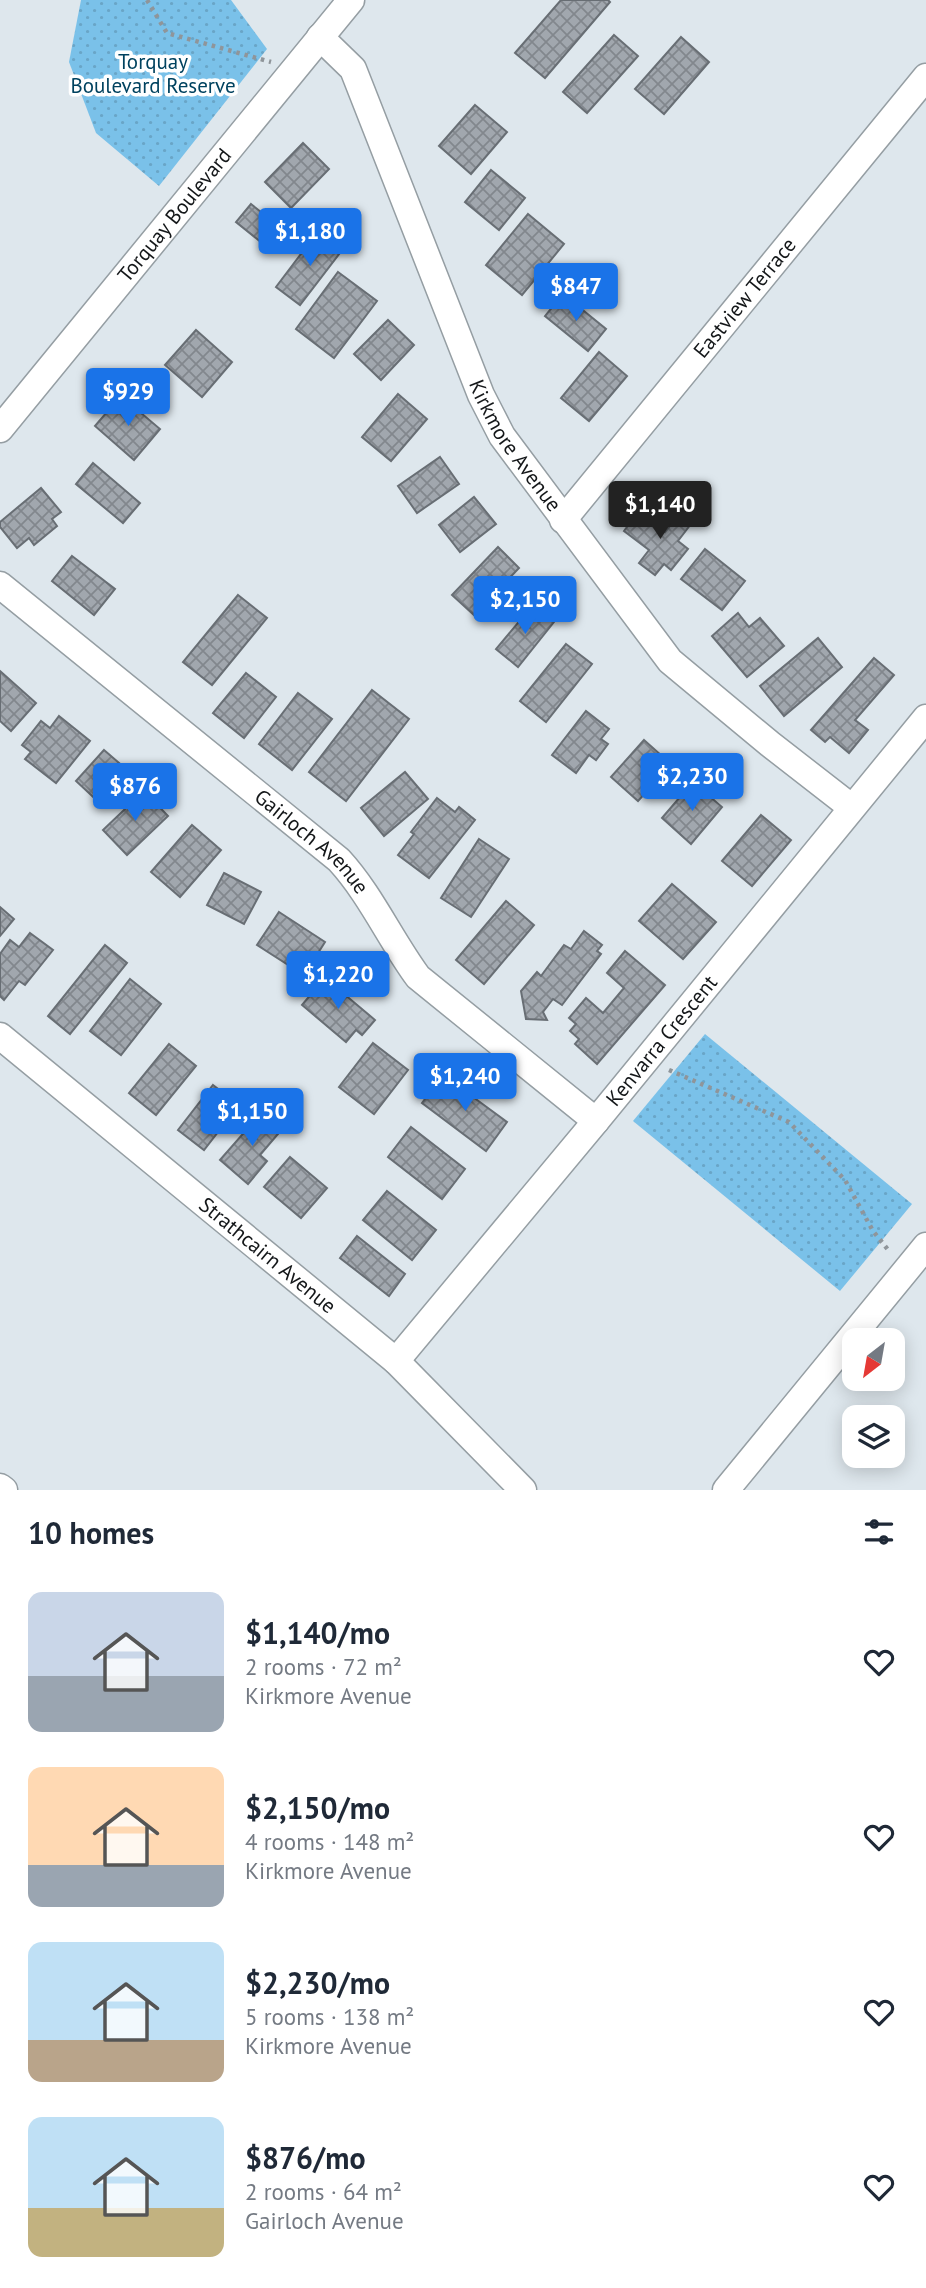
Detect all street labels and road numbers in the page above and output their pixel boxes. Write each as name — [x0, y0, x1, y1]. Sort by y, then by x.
street label: Torquay Boulevard — [112, 143, 237, 288]
street label: Eastview Terrace — [687, 232, 802, 363]
street label: Kirkmore Avenue — [463, 376, 568, 517]
street label: Gairloch Avenue — [249, 783, 375, 899]
street label: Kenvarra Crescent — [600, 970, 723, 1112]
street label: Strathcairn Avenue — [194, 1191, 342, 1319]

